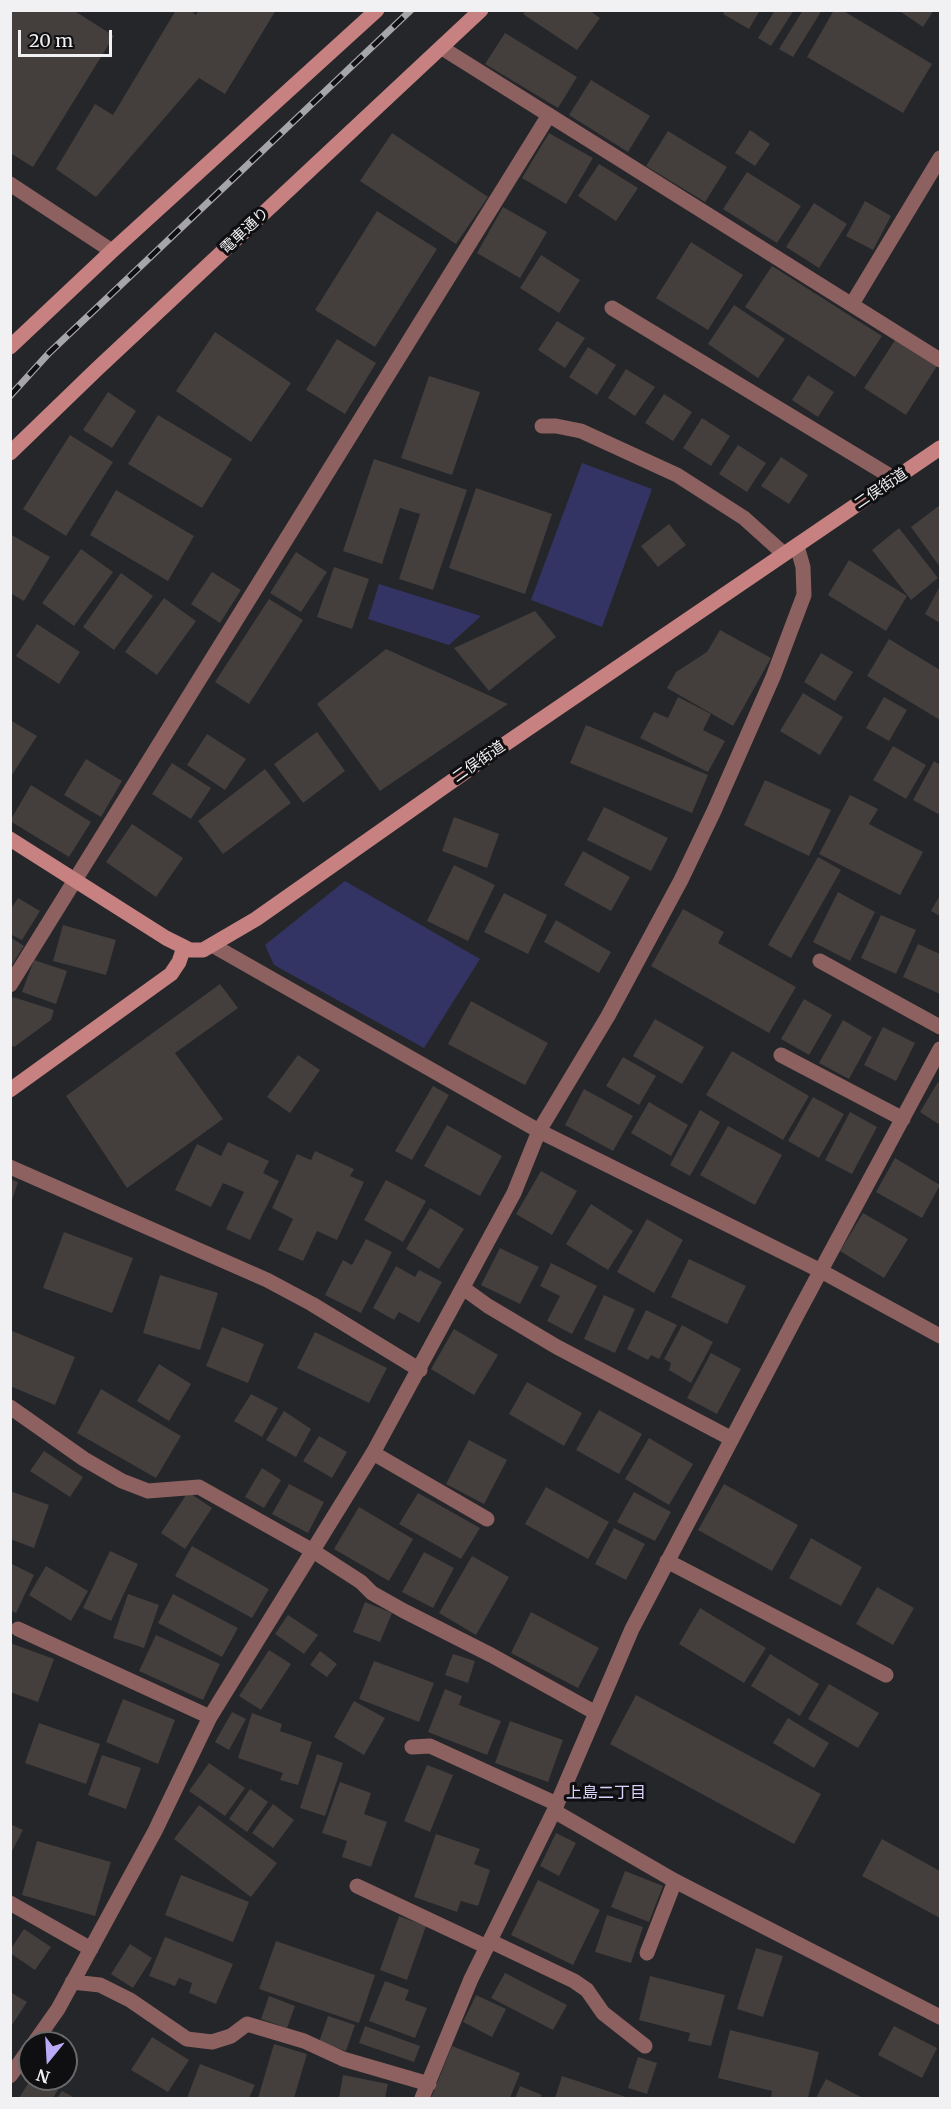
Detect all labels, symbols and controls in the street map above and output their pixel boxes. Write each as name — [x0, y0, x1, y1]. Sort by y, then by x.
scale bar — [21, 18, 116, 56]
text: 20 m — [29, 29, 73, 52]
street label: 電車通り — [217, 204, 273, 258]
street label: 二俣街道 — [851, 465, 911, 513]
street label: 二俣街道 — [449, 737, 509, 787]
district label: 上島二丁目 — [566, 1783, 646, 1803]
north arrow — [18, 2031, 78, 2091]
text: N — [34, 2065, 52, 2088]

